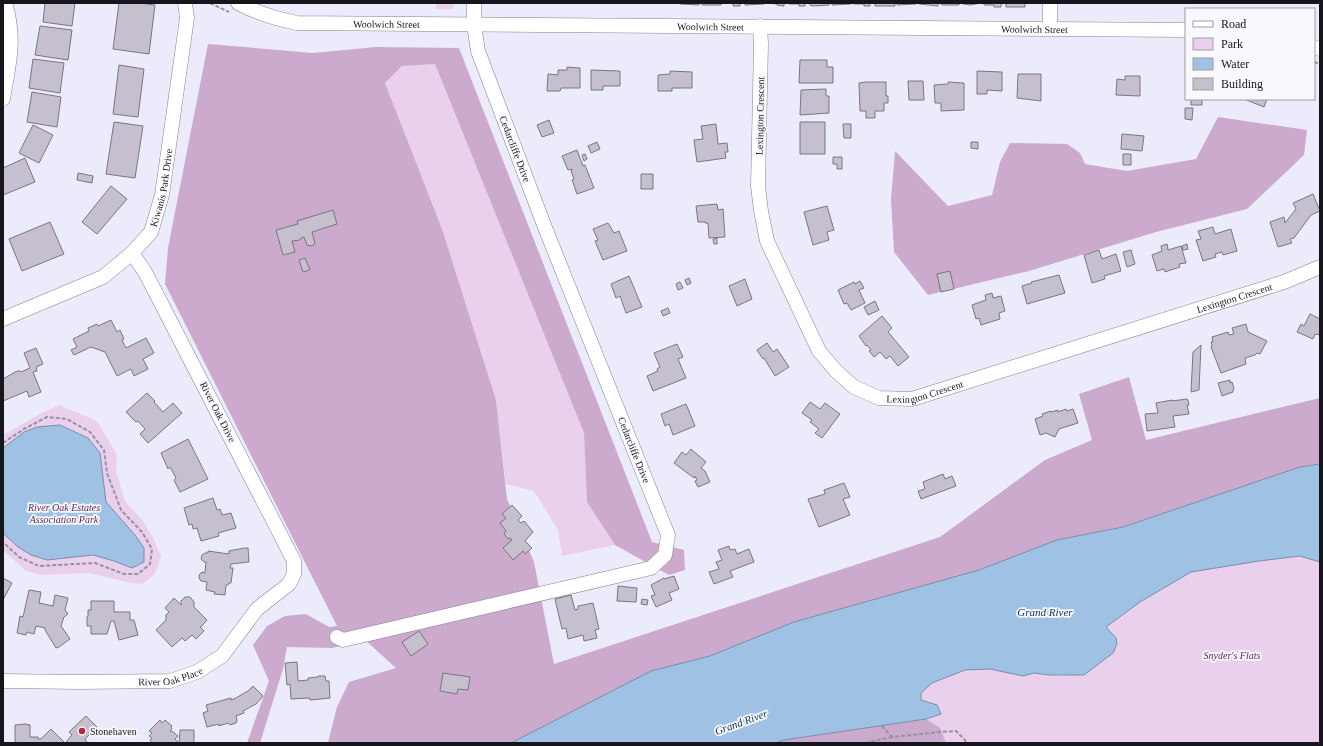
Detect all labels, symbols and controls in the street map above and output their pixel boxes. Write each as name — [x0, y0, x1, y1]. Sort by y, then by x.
legend — [1185, 8, 1315, 100]
text: Road — [1221, 17, 1246, 31]
street label: Woolwich Street — [353, 18, 420, 29]
street label: Woolwich Street — [677, 20, 744, 32]
street label: Woolwich Street — [1001, 23, 1068, 35]
text: Park — [1221, 37, 1243, 51]
text: Water — [1221, 57, 1249, 71]
street label: Lexington Crescent — [754, 76, 766, 155]
text: Building — [1221, 77, 1263, 91]
street label: Cedarcliffe Drive — [497, 114, 533, 184]
street label: Kiwanis Park Drive — [147, 147, 174, 228]
street label: Lexington Crescent — [1195, 281, 1274, 315]
street label: Lexington Crescent — [886, 378, 965, 405]
street label: River Oak Drive — [198, 380, 238, 445]
street label: Cedarcliffe Drive — [616, 415, 652, 485]
park label: River Oak Estates Association Park — [27, 502, 100, 525]
water label: Grand River — [1017, 606, 1073, 618]
park label: Snyder's Flats — [1204, 650, 1261, 661]
street label: River Oak Place — [138, 664, 205, 687]
water label: Grand River — [713, 707, 770, 737]
marker: Stonehaven — [77, 726, 87, 736]
place label: Stonehaven — [90, 726, 137, 737]

